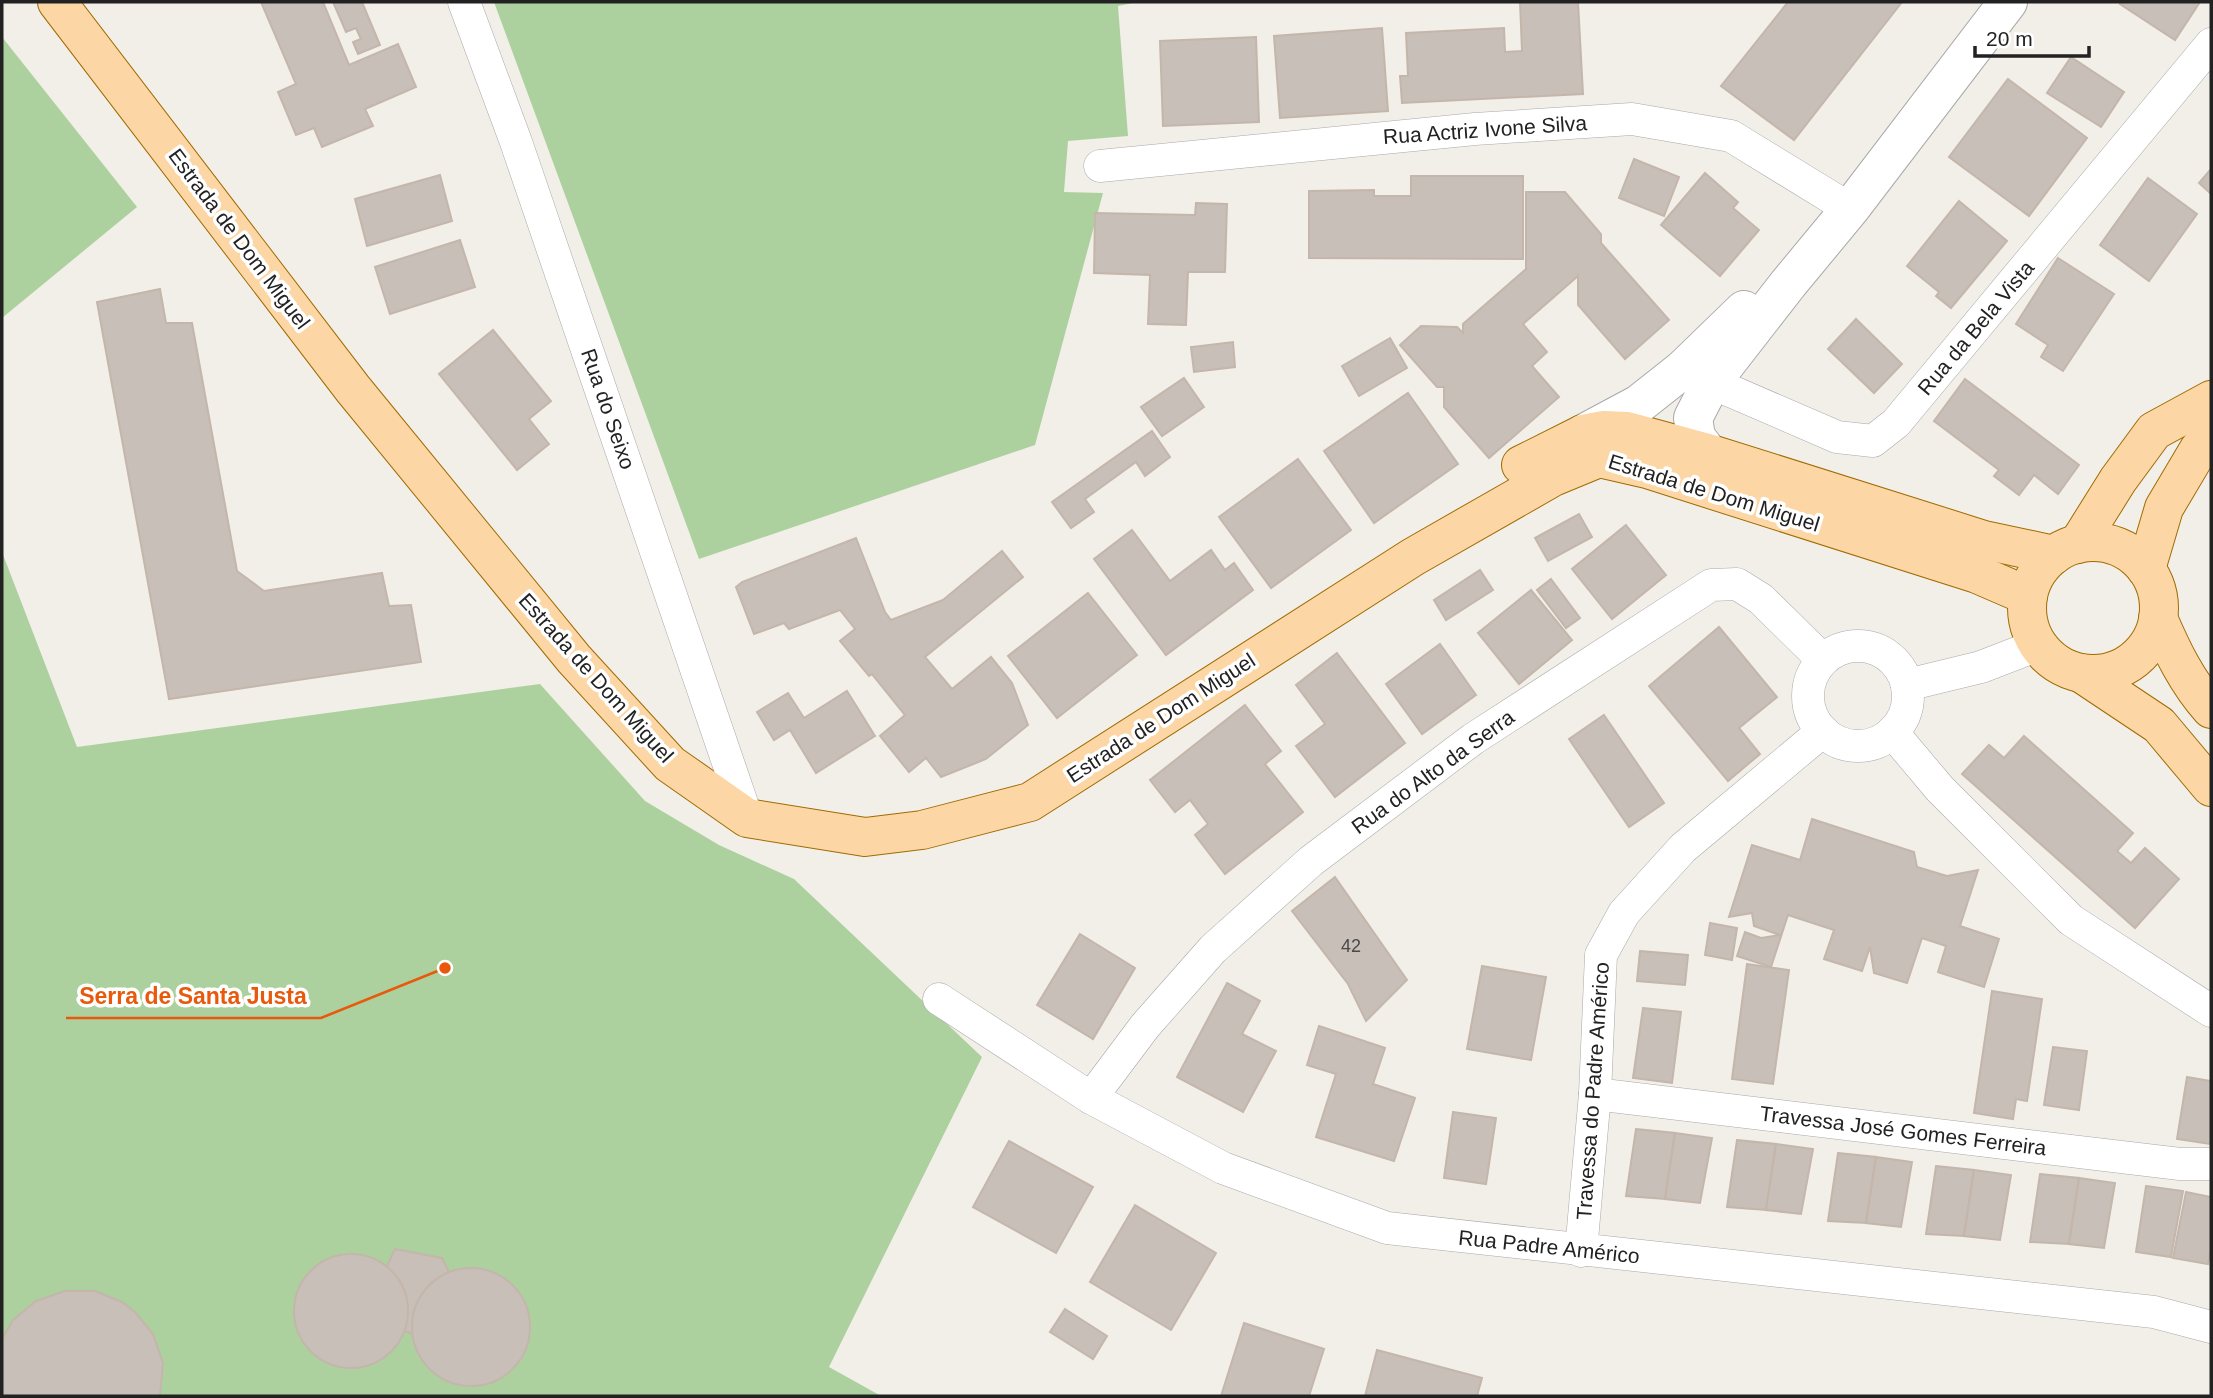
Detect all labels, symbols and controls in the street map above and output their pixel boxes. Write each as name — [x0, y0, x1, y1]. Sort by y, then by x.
scale bar — [1975, 14, 2089, 58]
text: 20 m — [1986, 27, 2033, 50]
street label: Rua Actriz Ivone Silva — [1382, 111, 1588, 148]
street label: Estrada de Dom Miguel — [164, 144, 315, 333]
street label: Rua da Bela Vista — [1913, 256, 2039, 399]
street label: Rua do Seixo — [577, 345, 640, 472]
street label: Estrada de Dom Miguel — [1606, 449, 1822, 536]
street label: Estrada de Dom Miguel — [514, 588, 678, 767]
street label: Estrada de Dom Miguel — [1062, 648, 1259, 787]
street label: Rua do Alto da Serra — [1347, 705, 1519, 838]
house number: 42 — [1341, 936, 1361, 956]
street label: Travessa do Padre Américo — [1572, 961, 1613, 1221]
callout: Serra de Santa Justa — [66, 974, 321, 1018]
text: Serra de Santa Justa — [79, 983, 307, 1009]
street label: Travessa José Gomes Ferreira — [1758, 1102, 2048, 1160]
street label: Rua Padre Américo — [1457, 1226, 1641, 1267]

